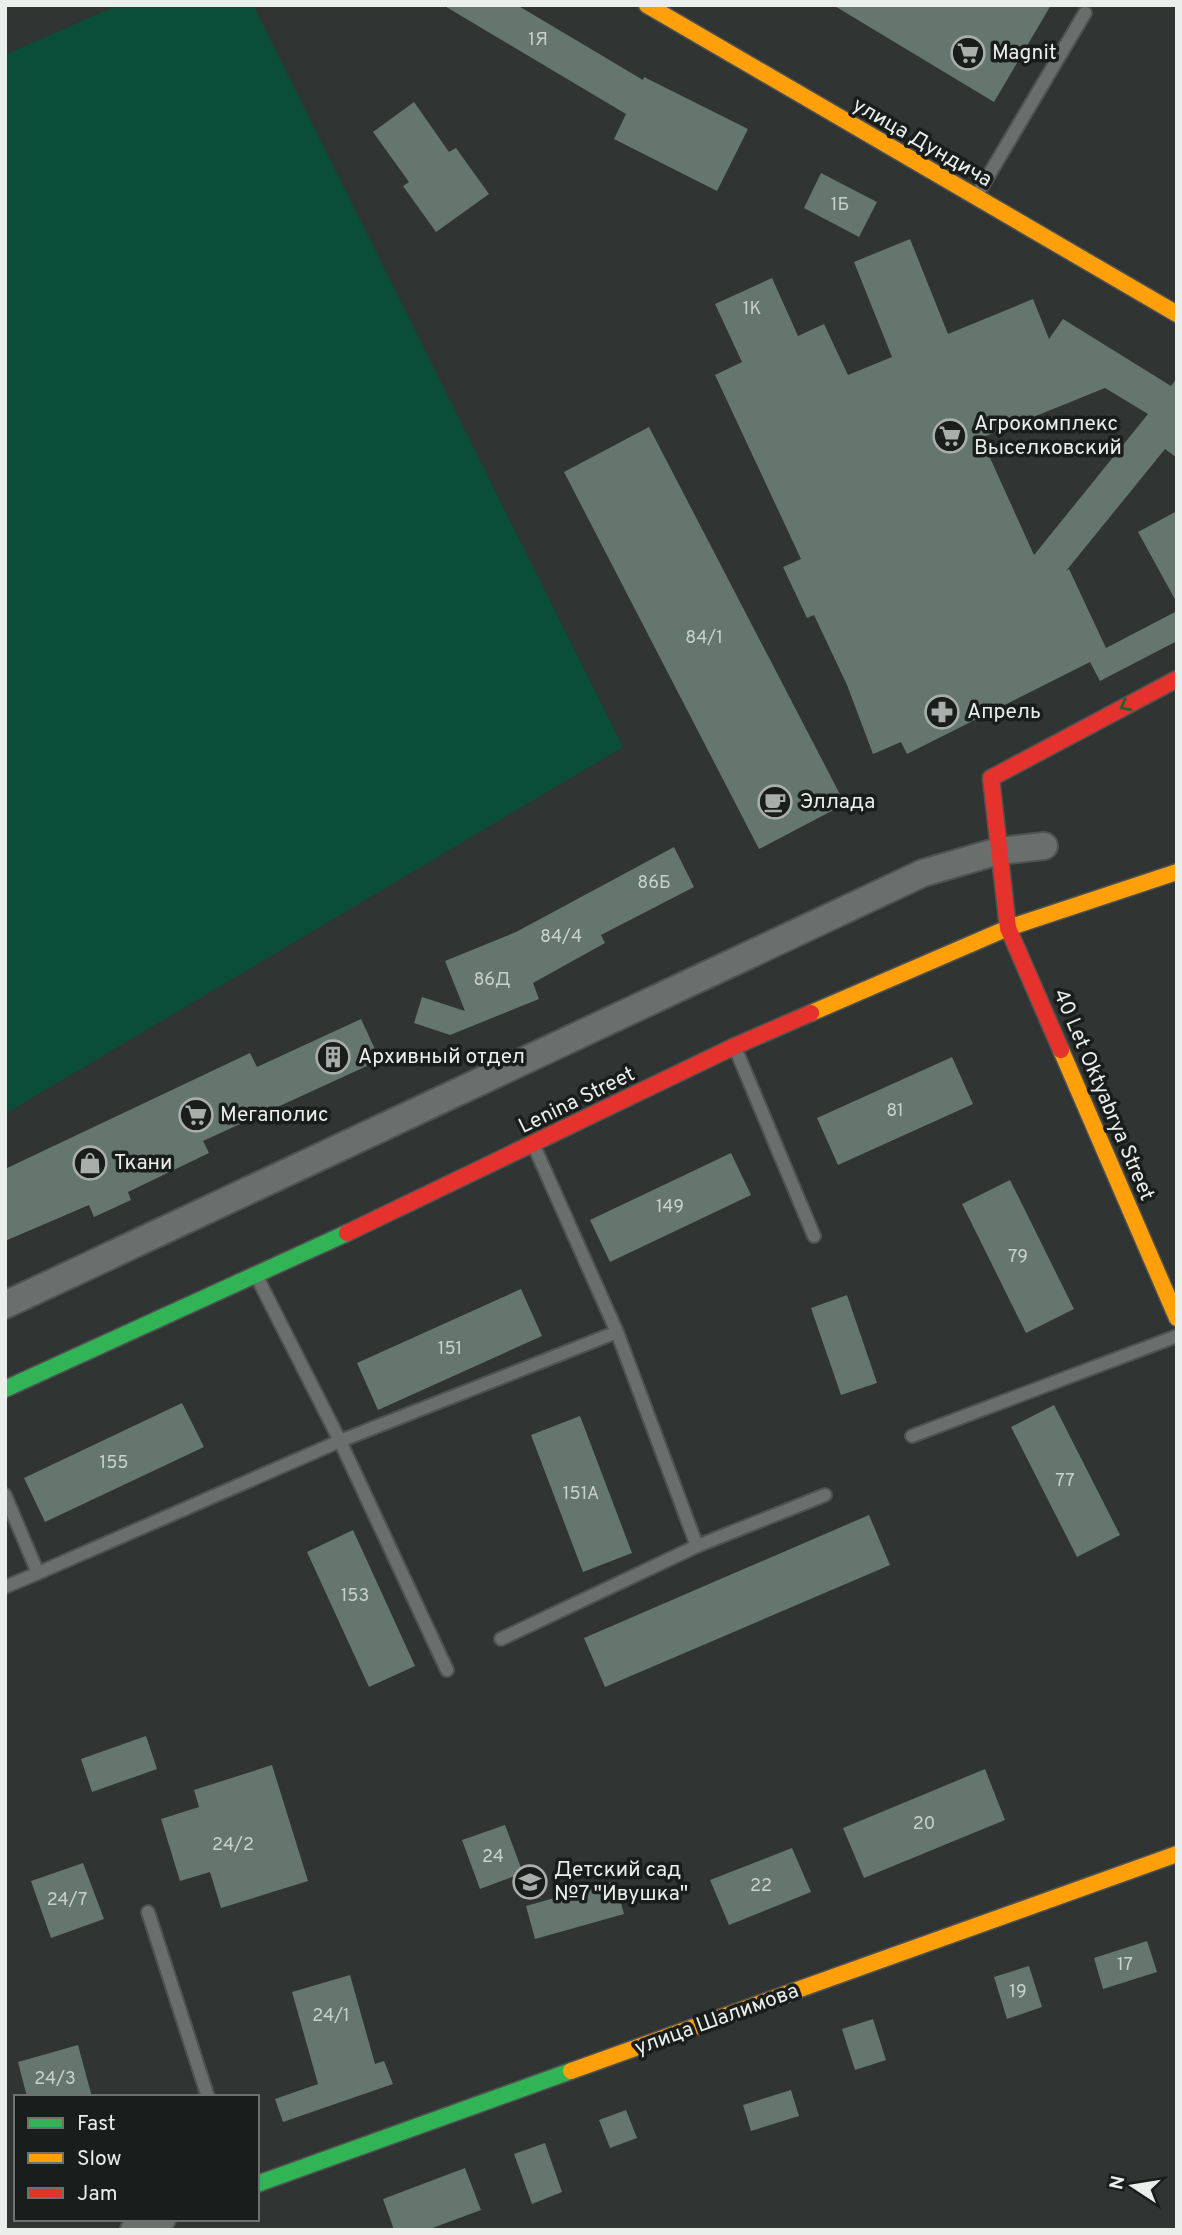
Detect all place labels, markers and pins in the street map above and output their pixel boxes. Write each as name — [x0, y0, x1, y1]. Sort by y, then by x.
supermarket icon: Magnit — [949, 34, 987, 72]
place label: Magnit — [992, 40, 1057, 67]
place label: Агрокомплекс Выселковский — [974, 411, 1122, 462]
supermarket icon: Агрокомплекс Выселковский — [931, 417, 969, 455]
pharmacy icon: Апрель — [923, 693, 961, 731]
place label: Апрель — [967, 699, 1041, 726]
cafe icon: Эллада — [756, 783, 794, 821]
place label: Эллада — [800, 789, 875, 816]
building icon: Архивный отдел — [314, 1038, 352, 1076]
place label: Архивный отдел — [358, 1044, 525, 1071]
supermarket icon: Мегаполис — [177, 1096, 215, 1134]
place label: Мегаполис — [220, 1102, 329, 1129]
shop icon: Ткани — [71, 1144, 109, 1182]
place label: Ткани — [114, 1150, 172, 1177]
place label: Детский сад №7 "Ивушка" — [554, 1857, 688, 1908]
school or university icon: Детский сад №7 "Ивушка" — [511, 1863, 549, 1901]

